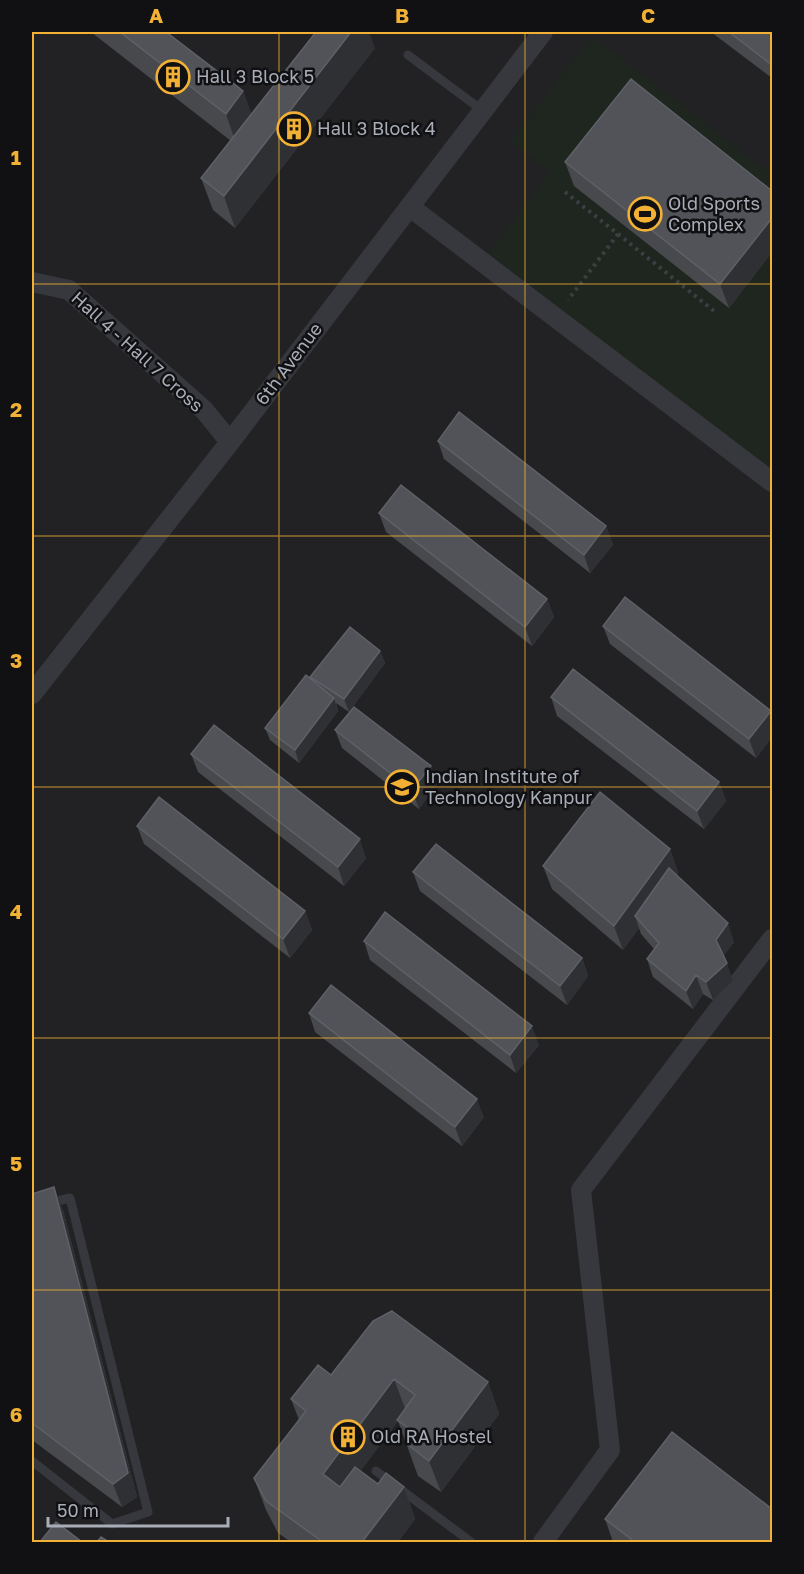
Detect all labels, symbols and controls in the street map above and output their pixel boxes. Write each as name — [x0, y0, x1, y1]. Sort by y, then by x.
text: A — [149, 3, 163, 27]
text: B — [395, 3, 409, 27]
text: C — [641, 3, 655, 27]
building icon: Hall 3 Block 5 — [155, 59, 191, 95]
place label: Hall 3 Block 5 — [196, 65, 314, 87]
building icon: Hall 3 Block 4 — [276, 111, 312, 147]
place label: Hall 3 Block 4 — [317, 117, 436, 139]
text: 1 — [11, 145, 21, 169]
place label: Old Sports Complex — [668, 192, 760, 235]
sports icon: Old Sports Complex — [627, 196, 663, 232]
street label: Hall 4 - Hall 7 Cross — [67, 286, 208, 416]
street label: 6th Avenue — [250, 318, 326, 409]
text: 2 — [10, 397, 22, 421]
text: 3 — [10, 648, 22, 672]
place label: Indian Institute of Technology Kanpur — [425, 765, 592, 808]
school or university icon: Indian Institute of Technology Kanpur — [384, 769, 420, 805]
text: 4 — [10, 899, 22, 923]
text: 5 — [10, 1151, 22, 1175]
text: 6 — [10, 1402, 22, 1426]
building icon: Old RA Hostel — [330, 1419, 366, 1455]
place label: Old RA Hostel — [371, 1425, 492, 1447]
scale bar — [48, 1490, 228, 1528]
text: 50 m — [57, 1499, 99, 1521]

